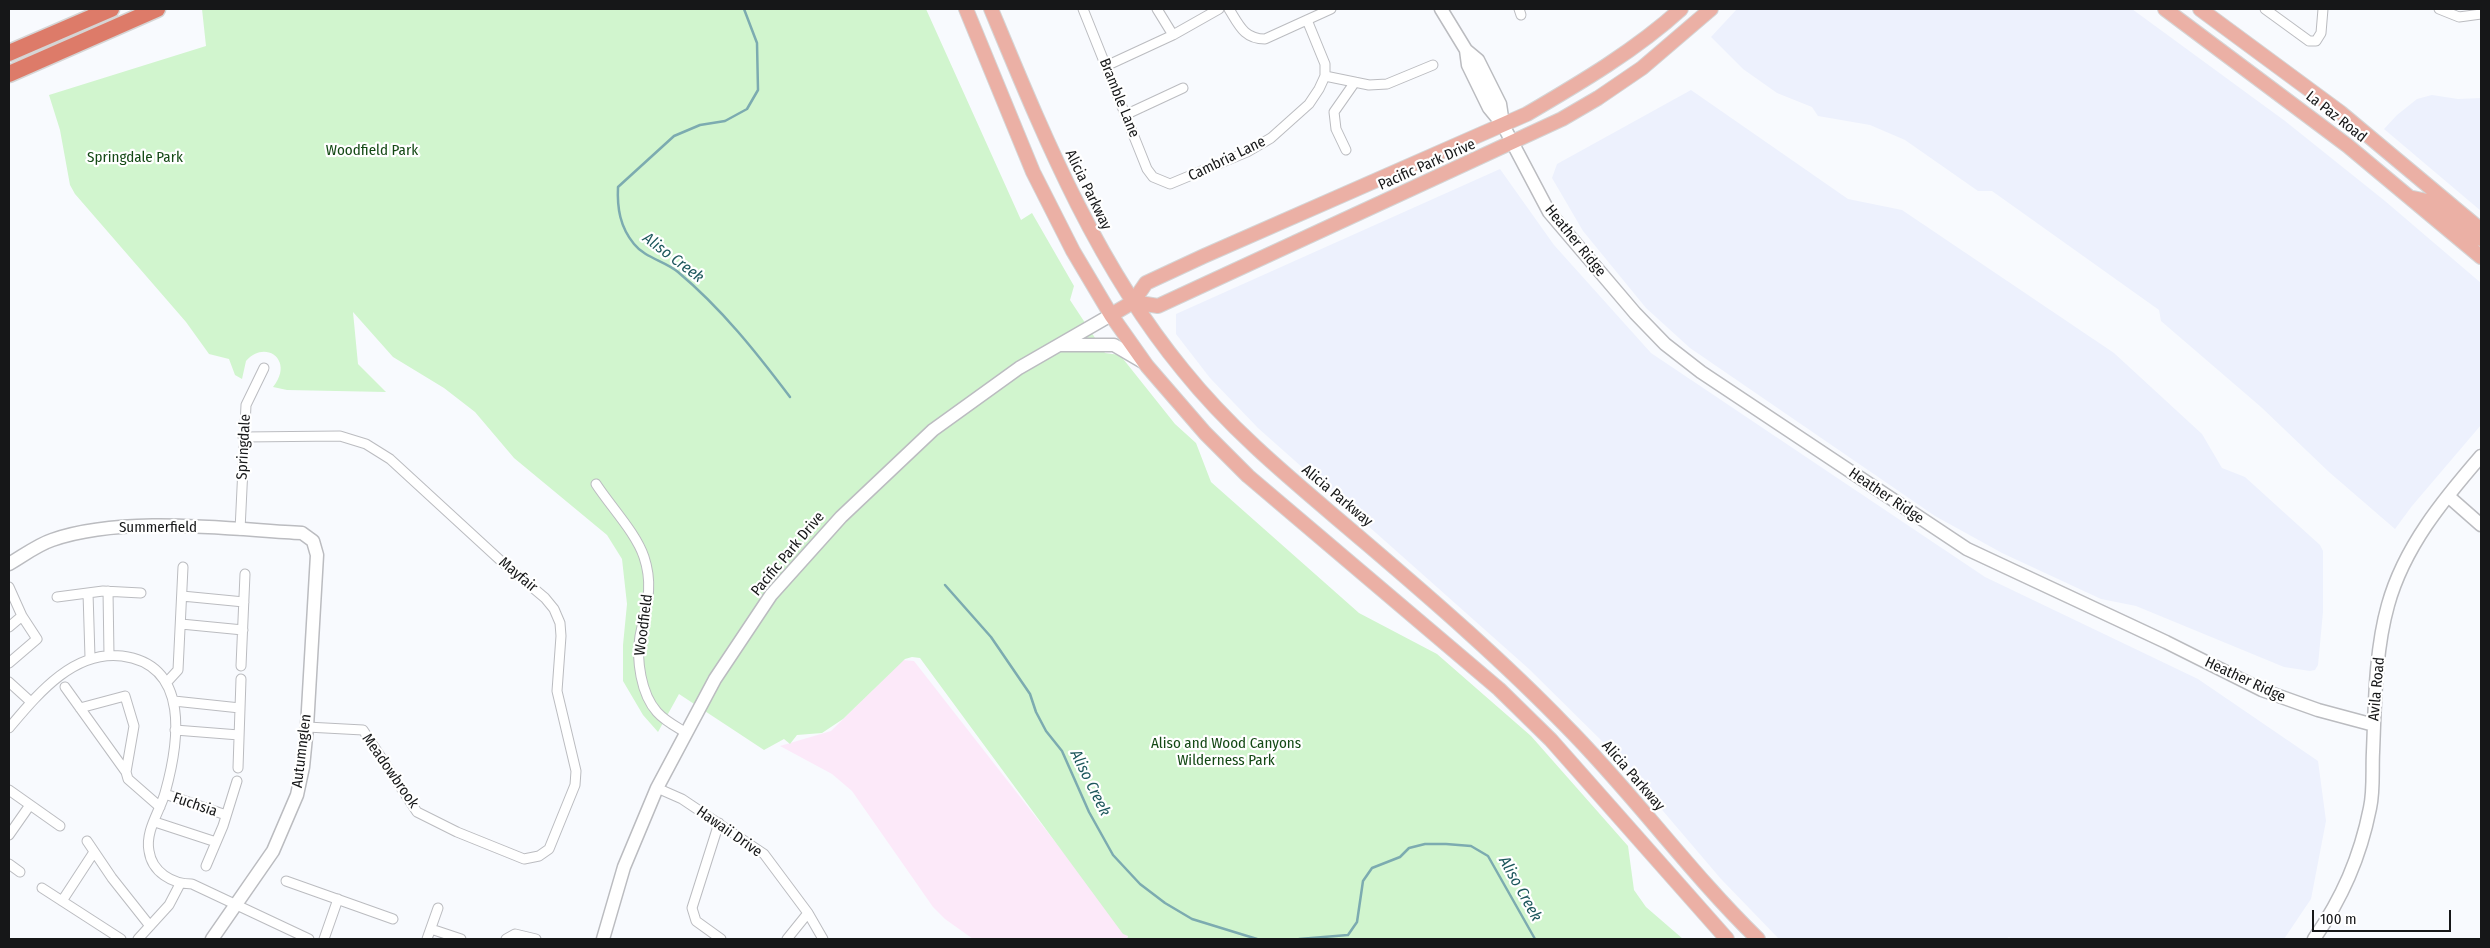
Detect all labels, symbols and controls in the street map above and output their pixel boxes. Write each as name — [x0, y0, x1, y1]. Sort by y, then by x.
street label: Bramble Lane — [1095, 56, 1143, 140]
street label: La Paz Road — [2302, 88, 2370, 146]
street label: Cambria Lane — [1186, 133, 1268, 185]
street label: Pacific Park Drive — [1376, 136, 1478, 194]
park label: Woodfield Park — [326, 142, 418, 160]
street label: Alicia Parkway — [1061, 147, 1115, 233]
park label: Springdale Park — [87, 149, 183, 167]
street label: Heather Ridge — [1541, 202, 1609, 280]
water label: Aliso Creek — [639, 229, 707, 287]
street label: Springdale — [233, 414, 255, 480]
street label: Alicia Parkway — [1298, 461, 1376, 531]
street label: Heather Ridge — [1845, 464, 1927, 528]
street label: Pacific Park Drive — [748, 508, 828, 600]
street label: Summerfield — [119, 519, 197, 537]
street label: Mayfair — [495, 554, 541, 596]
street label: Woodfield — [631, 593, 657, 657]
street label: Heather Ridge — [2202, 653, 2288, 707]
street label: Avila Road — [2365, 656, 2389, 722]
street label: Autumnglen — [289, 713, 315, 789]
street label: Meadowbrook — [358, 730, 422, 812]
park label: Aliso and Wood Canyons Wilderness Park — [1151, 735, 1301, 770]
street label: Alicia Parkway — [1598, 737, 1668, 815]
water label: Aliso Creek — [1066, 747, 1114, 819]
street label: Fuchsia — [170, 789, 220, 821]
street label: Hawaii Drive — [693, 803, 765, 861]
water label: Aliso Creek — [1494, 853, 1546, 925]
scale bar — [2315, 900, 2454, 932]
text: 100 m — [2320, 910, 2357, 928]

